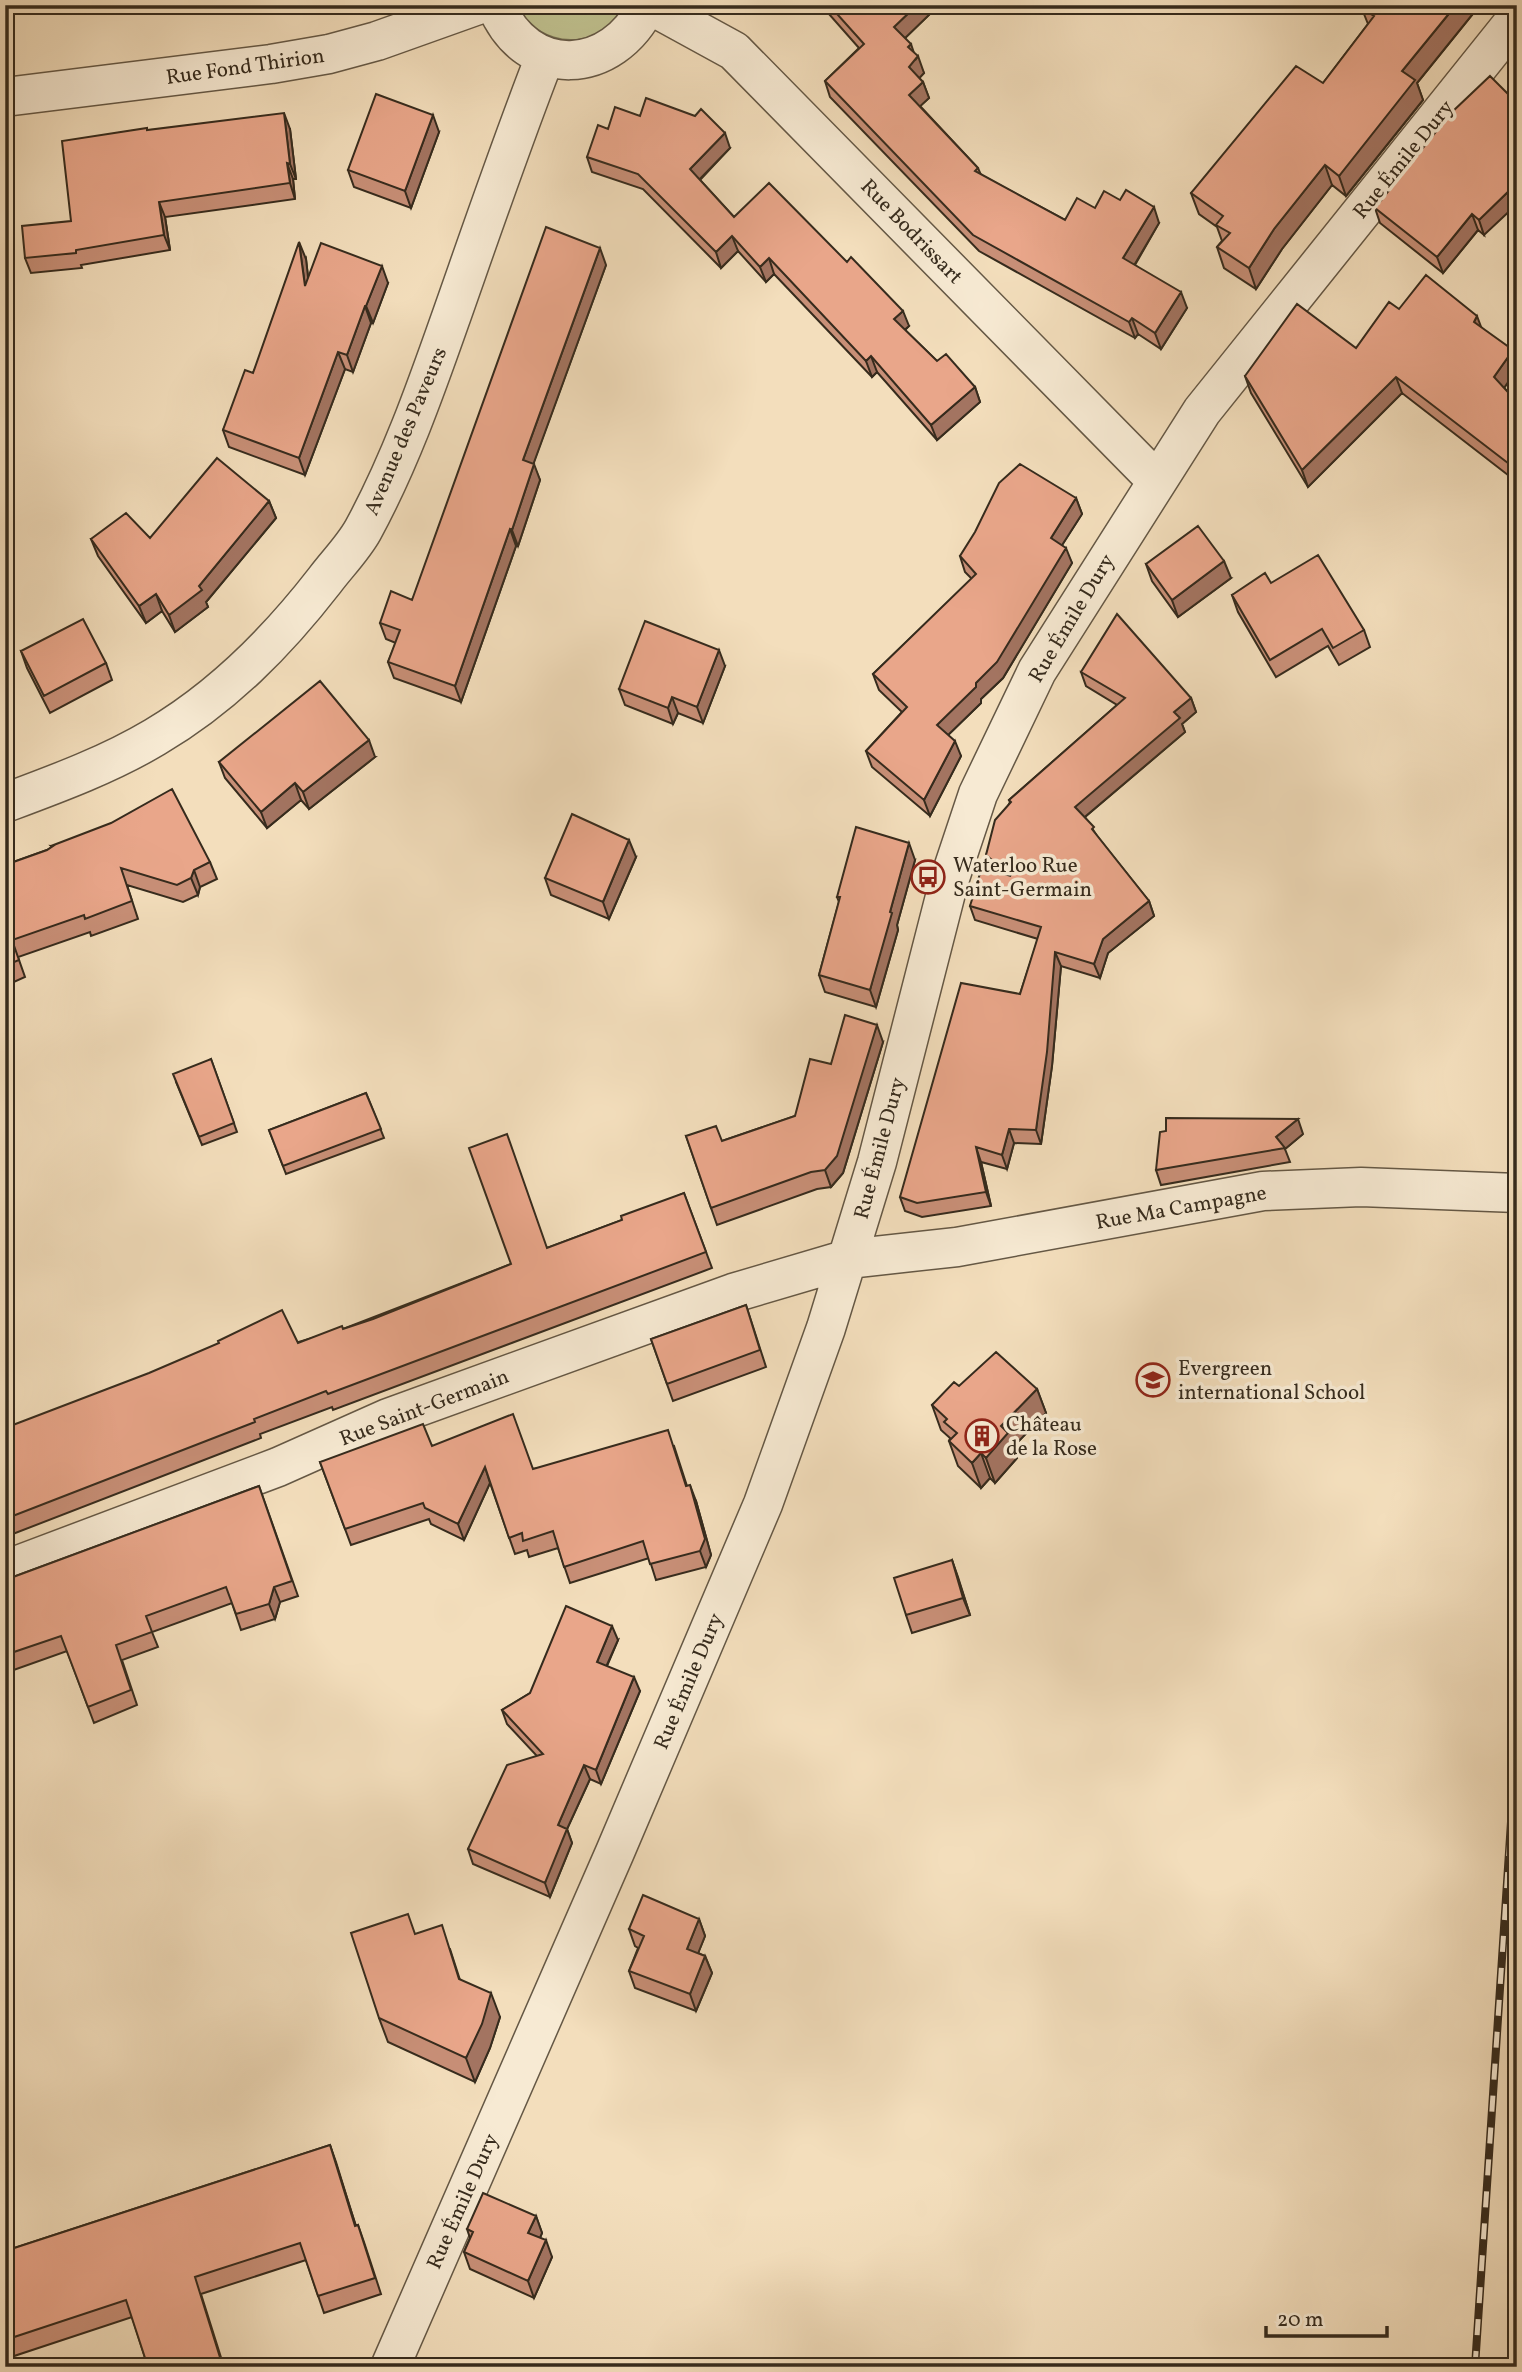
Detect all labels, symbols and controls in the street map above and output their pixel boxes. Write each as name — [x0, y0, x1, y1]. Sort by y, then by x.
street label: Rue Fond Thirion — [164, 42, 326, 93]
street label: Rue Émile Dury — [1347, 94, 1462, 226]
street label: Rue Bodrissart — [853, 173, 969, 291]
street label: Avenue des Paveurs — [358, 343, 455, 520]
street label: Rue Émile Dury — [1022, 548, 1123, 689]
place label: Waterloo Rue Saint-Germain — [953, 852, 1092, 905]
bus stop icon: Waterloo Rue Saint-Germain — [909, 858, 947, 896]
street label: Rue Émile Dury — [848, 1074, 913, 1222]
street label: Rue Ma Campagne — [1094, 1179, 1269, 1238]
place label: Evergreen international School — [1178, 1355, 1365, 1408]
school or university icon: Evergreen international School — [1134, 1361, 1172, 1399]
street label: Rue Saint-Germain — [336, 1363, 514, 1454]
place label: Château de la Rose — [1006, 1411, 1097, 1464]
building icon: Château de la Rose — [963, 1417, 1001, 1455]
street label: Rue Émile Dury — [648, 1608, 731, 1754]
street label: Rue Émile Dury — [421, 2129, 506, 2274]
scale bar — [1266, 2295, 1387, 2339]
text: 20 m — [1277, 2306, 1323, 2335]

